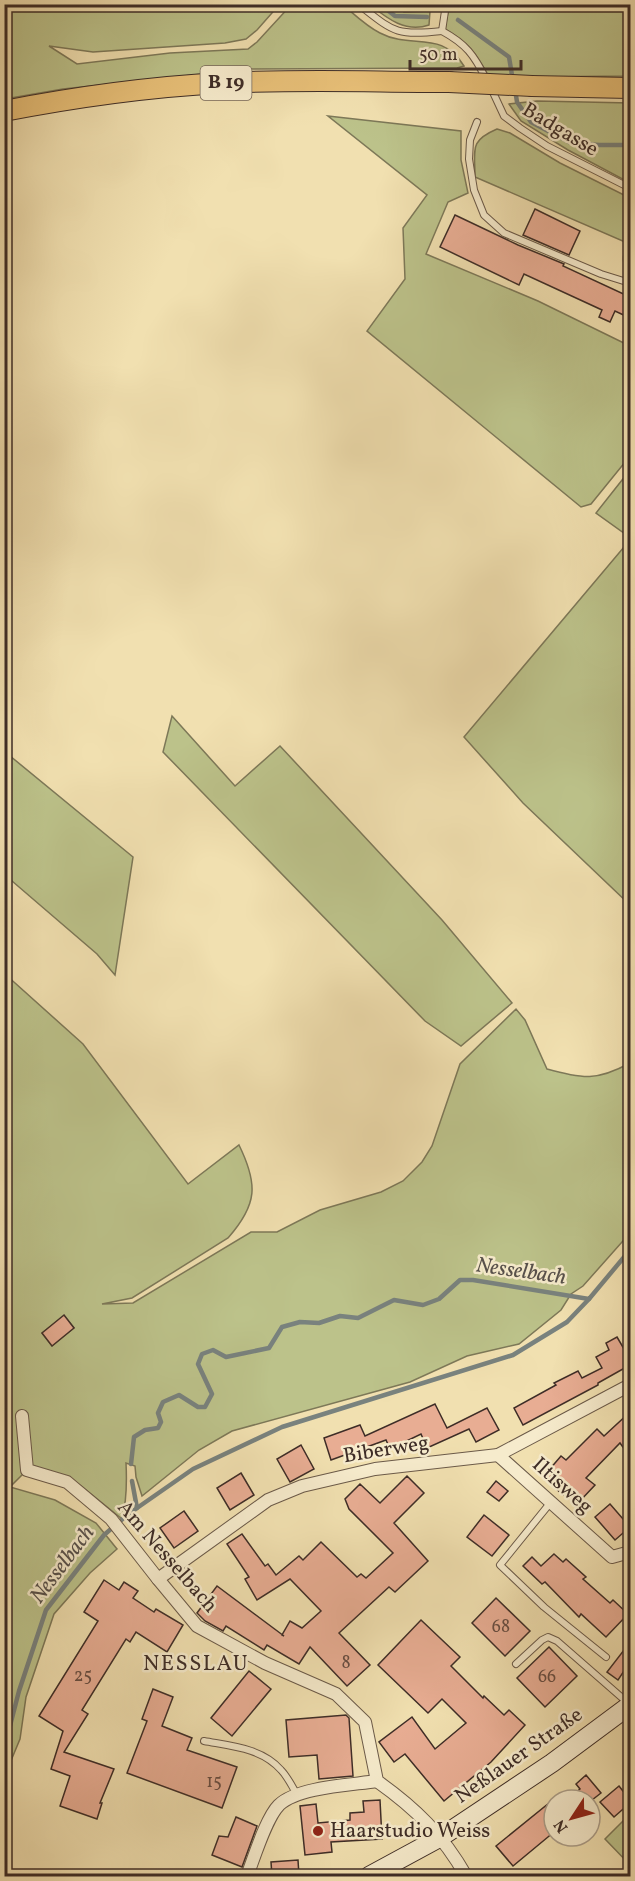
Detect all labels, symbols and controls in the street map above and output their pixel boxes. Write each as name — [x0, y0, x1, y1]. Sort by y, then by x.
scale bar — [410, 33, 521, 71]
text: 50 m — [419, 43, 458, 68]
road number: B 19 — [200, 66, 252, 100]
street label: Badgasse — [516, 96, 604, 164]
water label: Nesselbach — [474, 1250, 568, 1294]
street label: Biberweg — [341, 1429, 431, 1471]
street label: Iltisweg — [525, 1451, 599, 1521]
street label: Am Nesselbach — [110, 1494, 224, 1620]
water label: Nesselbach — [23, 1519, 103, 1611]
house number: 68 — [492, 1615, 510, 1640]
district label: NESSLAU — [143, 1649, 249, 1680]
house number: 8 — [341, 1651, 351, 1676]
house number: 25 — [74, 1664, 92, 1689]
house number: 66 — [538, 1665, 556, 1690]
street label: Neßlauer Straße — [449, 1701, 589, 1811]
house number: 15 — [206, 1770, 222, 1795]
north arrow — [542, 1788, 602, 1848]
text: N — [549, 1814, 574, 1837]
place label: Haarstudio Weiss — [330, 1817, 490, 1846]
marker: Haarstudio Weiss — [311, 1824, 325, 1838]

